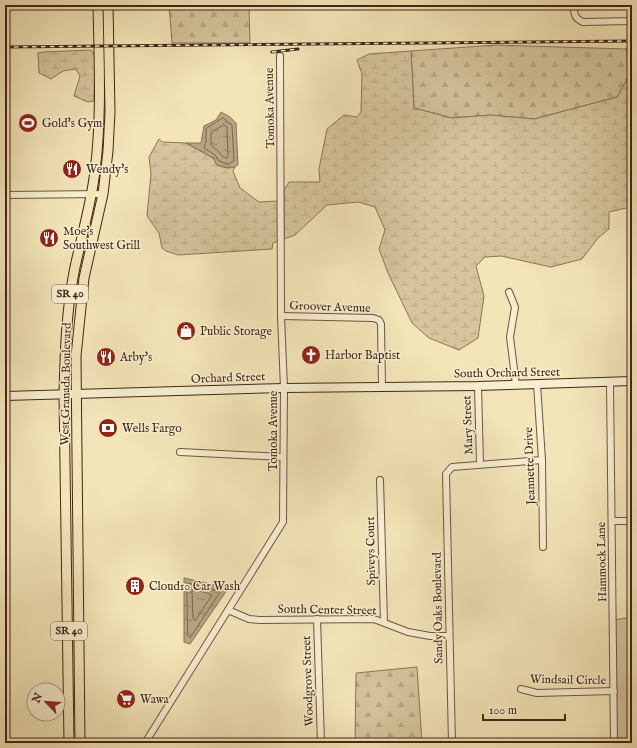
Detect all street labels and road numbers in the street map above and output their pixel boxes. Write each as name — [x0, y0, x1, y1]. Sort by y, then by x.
street label: Tomoka Avenue — [262, 67, 278, 148]
road number: SR 40 — [52, 285, 88, 303]
street label: Groover Avenue — [289, 298, 371, 316]
street label: West Granada Boulevard — [57, 322, 75, 446]
street label: South Orchard Street — [454, 365, 560, 381]
street label: Orchard Street — [191, 369, 265, 387]
street label: Tomoka Avenue — [266, 390, 281, 471]
street label: Mary Street — [459, 395, 477, 455]
street label: Jeannette Drive — [521, 426, 540, 507]
street label: Spiveys Court — [363, 516, 380, 586]
street label: Hammock Lane — [594, 521, 610, 602]
street label: Sandy Oaks Boulevard — [430, 551, 446, 664]
street label: South Center Street — [277, 602, 377, 618]
road number: SR 40 — [51, 622, 87, 640]
street label: Woodgrove Street — [299, 635, 317, 727]
street label: Windsail Circle — [530, 672, 607, 688]

